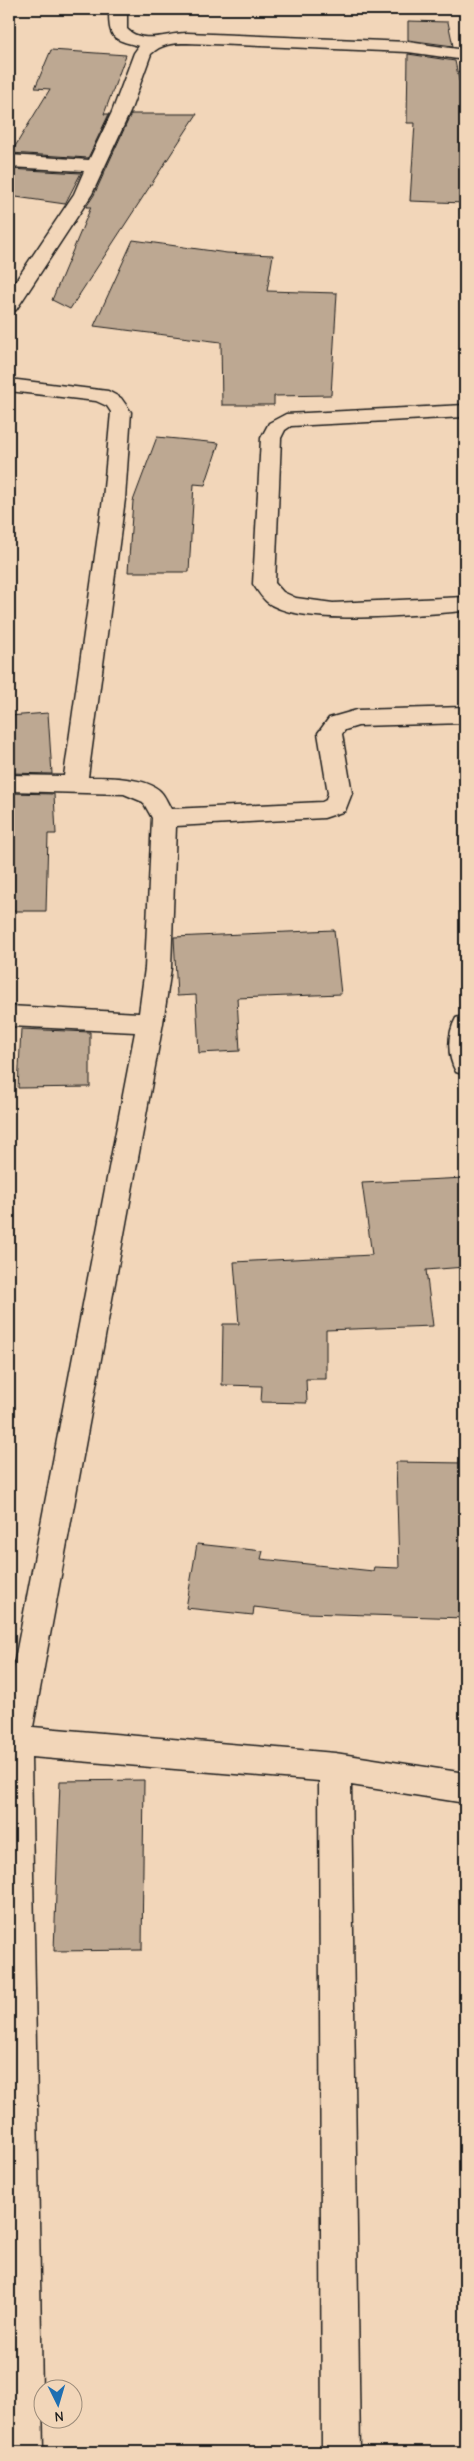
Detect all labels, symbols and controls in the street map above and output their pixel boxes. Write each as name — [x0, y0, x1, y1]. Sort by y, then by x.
north arrow — [32, 2378, 82, 2428]
text: N — [54, 2408, 64, 2425]

